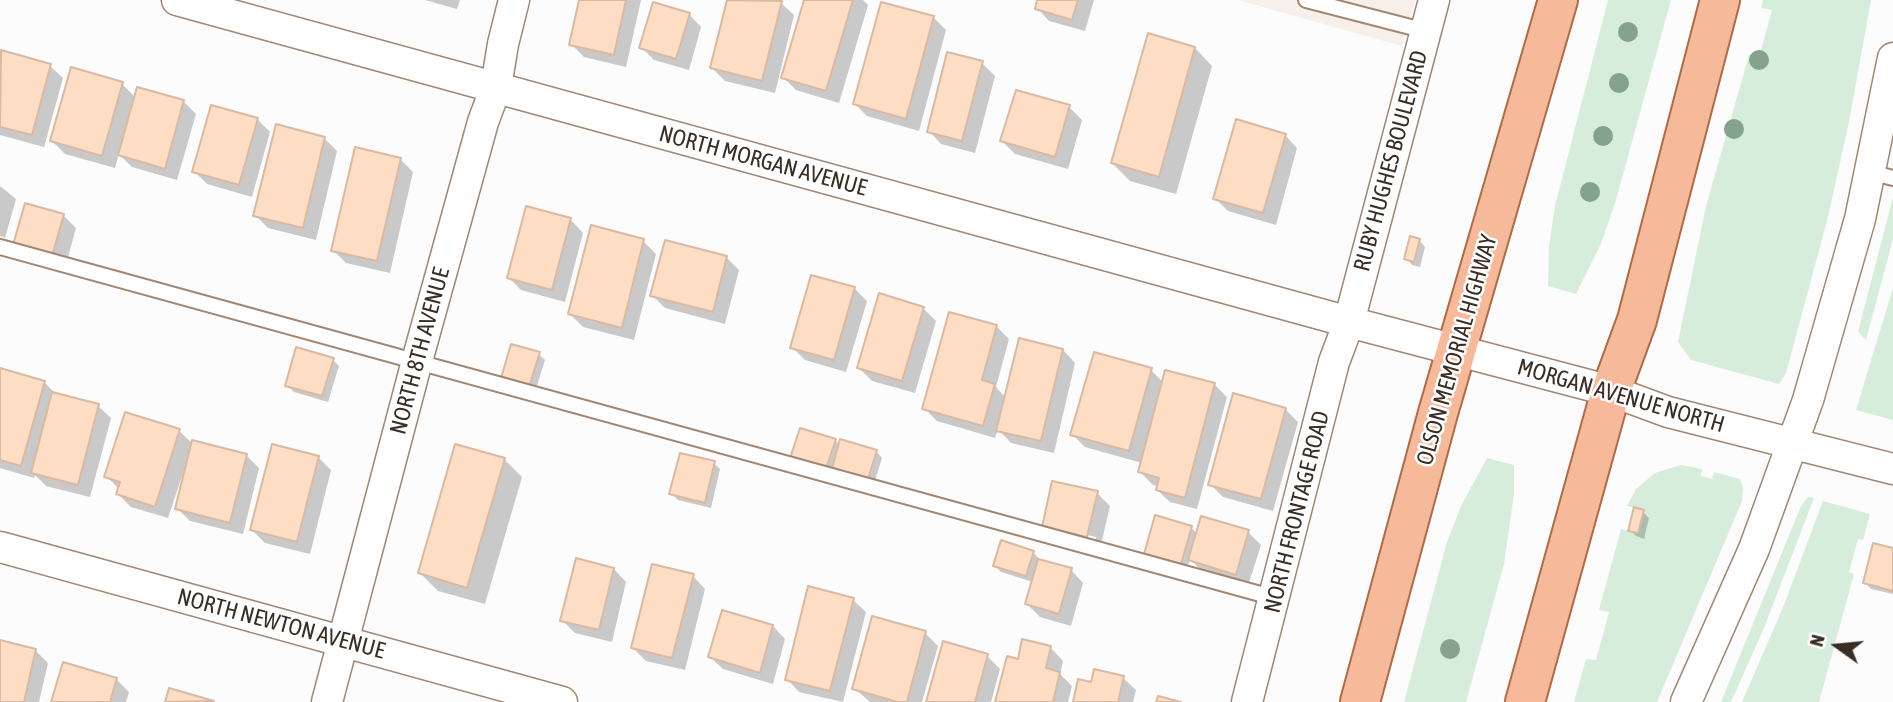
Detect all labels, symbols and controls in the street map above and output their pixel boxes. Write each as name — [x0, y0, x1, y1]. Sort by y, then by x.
street label: RUBY HUGHES BOULEVARD — [1348, 48, 1434, 274]
street label: NORTH MORGAN AVENUE — [656, 120, 870, 202]
street label: OLSON MEMORIAL HIGHWAY — [1411, 232, 1503, 468]
street label: NORTH 8TH AVENUE — [384, 265, 456, 437]
street label: MORGAN AVENUE NORTH — [1514, 353, 1728, 439]
street label: NORTH FRONTAGE ROAD — [1259, 408, 1335, 616]
street label: NORTH NEWTON AVENUE — [174, 583, 388, 665]
north arrow — [1802, 611, 1872, 681]
text: N — [1805, 632, 1829, 649]

